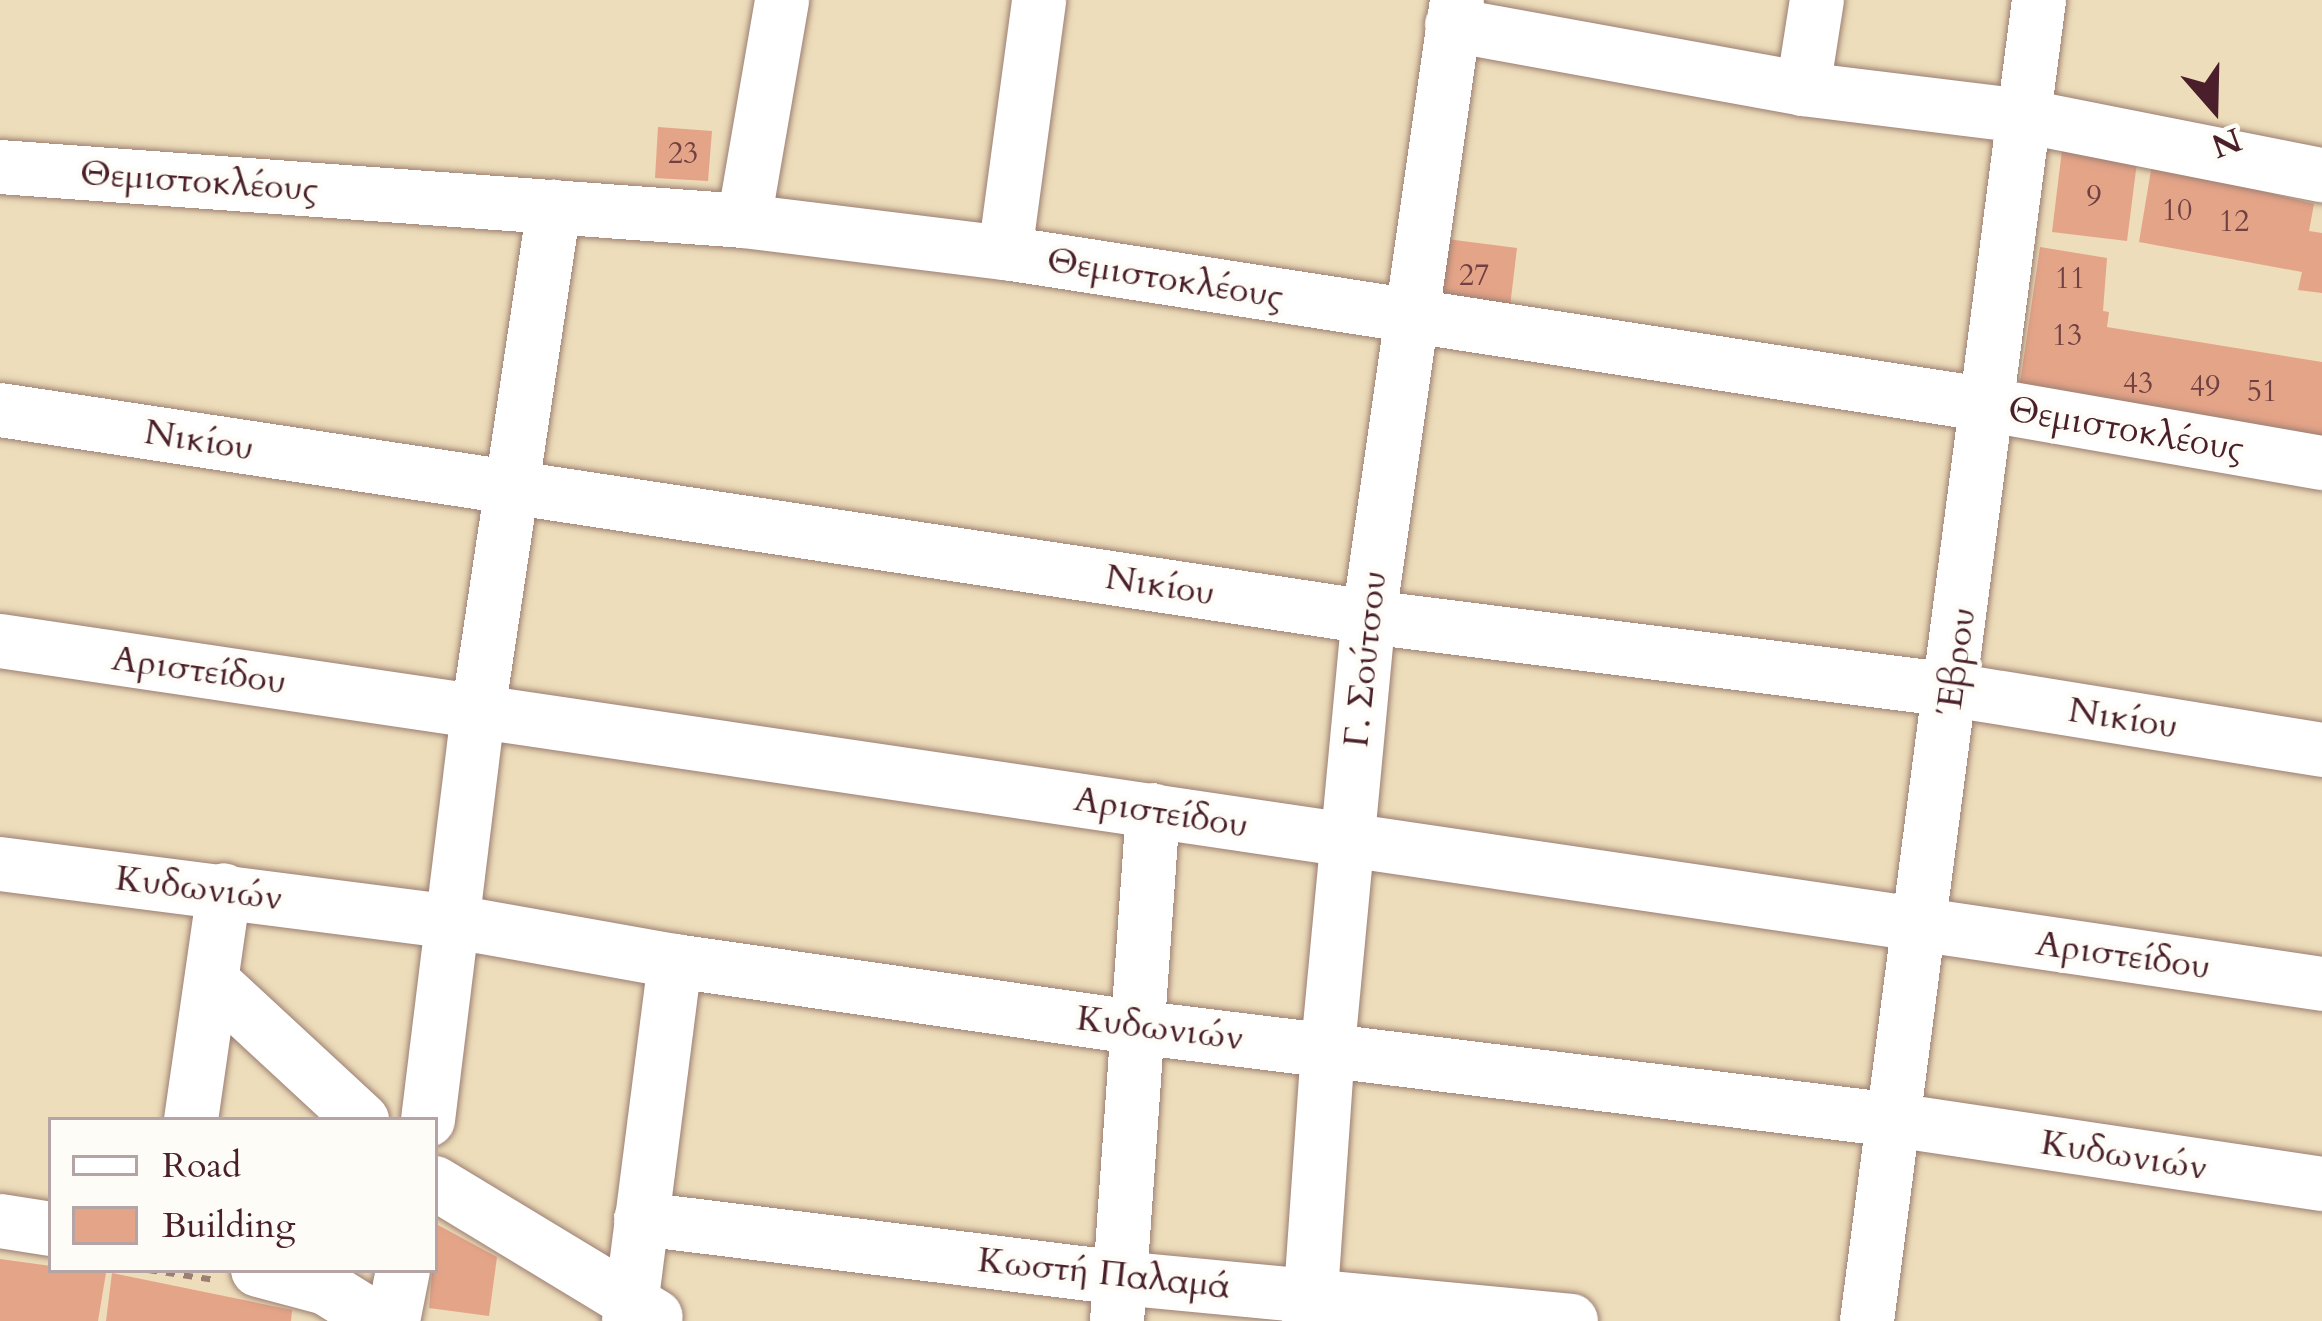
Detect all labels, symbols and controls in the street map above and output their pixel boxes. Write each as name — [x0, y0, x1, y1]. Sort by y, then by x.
north arrow — [2154, 48, 2274, 168]
text: N — [2205, 116, 2248, 168]
house number: 23 — [668, 136, 698, 172]
street label: Θεμιστοκλέους — [79, 151, 319, 211]
house number: 9 — [2086, 179, 2102, 215]
house number: 10 — [2162, 193, 2192, 229]
house number: 12 — [2219, 204, 2249, 240]
street label: Θεμιστοκλέους — [1044, 238, 1286, 318]
house number: 27 — [1459, 258, 1489, 294]
house number: 11 — [2055, 261, 2085, 297]
house number: 13 — [2052, 318, 2082, 354]
house number: 43 — [2123, 366, 2153, 402]
house number: 49 — [2190, 369, 2220, 405]
house number: 51 — [2247, 374, 2277, 410]
street label: Θεμιστοκλέους — [2005, 387, 2247, 471]
street label: Νικίου — [141, 410, 257, 470]
street label: Νικίου — [1102, 555, 1218, 615]
street label: Γ. Σούτσου — [1334, 569, 1396, 749]
street label: Έβρου — [1927, 605, 1985, 717]
street label: Αριστείδου — [109, 636, 289, 704]
street label: Νικίου — [2065, 688, 2181, 748]
street label: Αριστείδου — [1071, 777, 1251, 847]
street label: Κυδωνιών — [113, 856, 285, 920]
street label: Αριστείδου — [2033, 921, 2213, 989]
street label: Κυδωνιών — [1074, 996, 1246, 1060]
legend — [48, 1117, 438, 1273]
street label: Κυδωνιών — [2038, 1121, 2210, 1189]
text: Road — [162, 1141, 241, 1190]
text: Building — [162, 1201, 295, 1250]
street label: Κωστή Παλαμά — [976, 1238, 1234, 1308]

